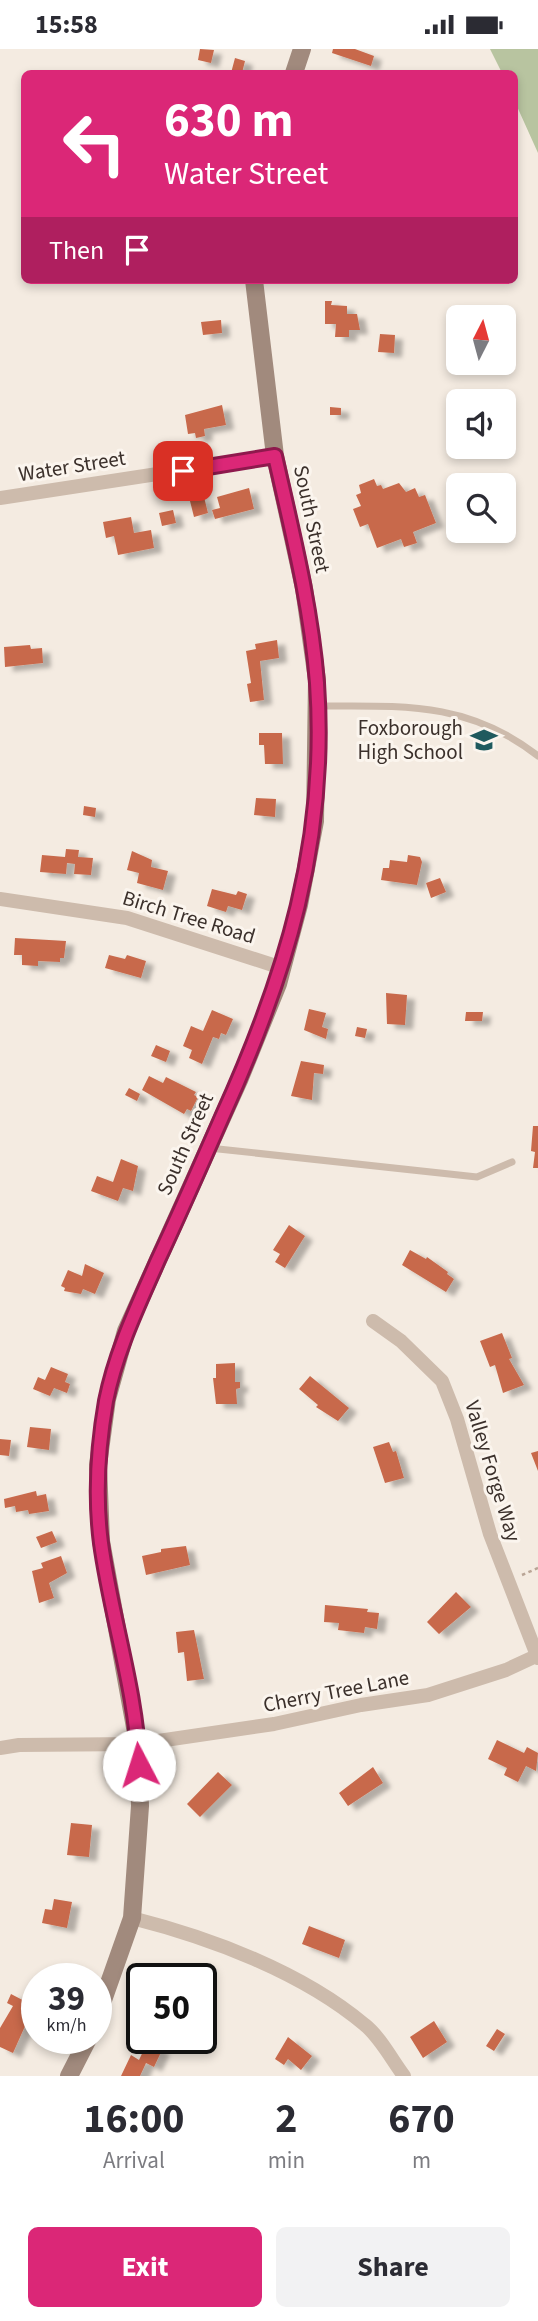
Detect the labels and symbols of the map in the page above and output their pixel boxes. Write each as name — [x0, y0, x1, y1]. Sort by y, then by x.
north arrow — [446, 305, 516, 375]
pin — [153, 441, 213, 501]
street label: Water Street — [16, 443, 128, 489]
street label: South Street — [286, 462, 338, 576]
place label: Foxborough High School — [358, 713, 463, 767]
school or university icon: Foxborough High School — [469, 725, 499, 755]
street label: Birch Tree Road — [119, 883, 259, 951]
street label: South Street — [149, 1088, 221, 1200]
street label: Valley Forge Way — [457, 1397, 529, 1545]
street label: Cherry Tree Lane — [260, 1662, 412, 1720]
position arrow — [102, 1728, 176, 1802]
speed limit sign: 50 — [126, 1963, 217, 2054]

